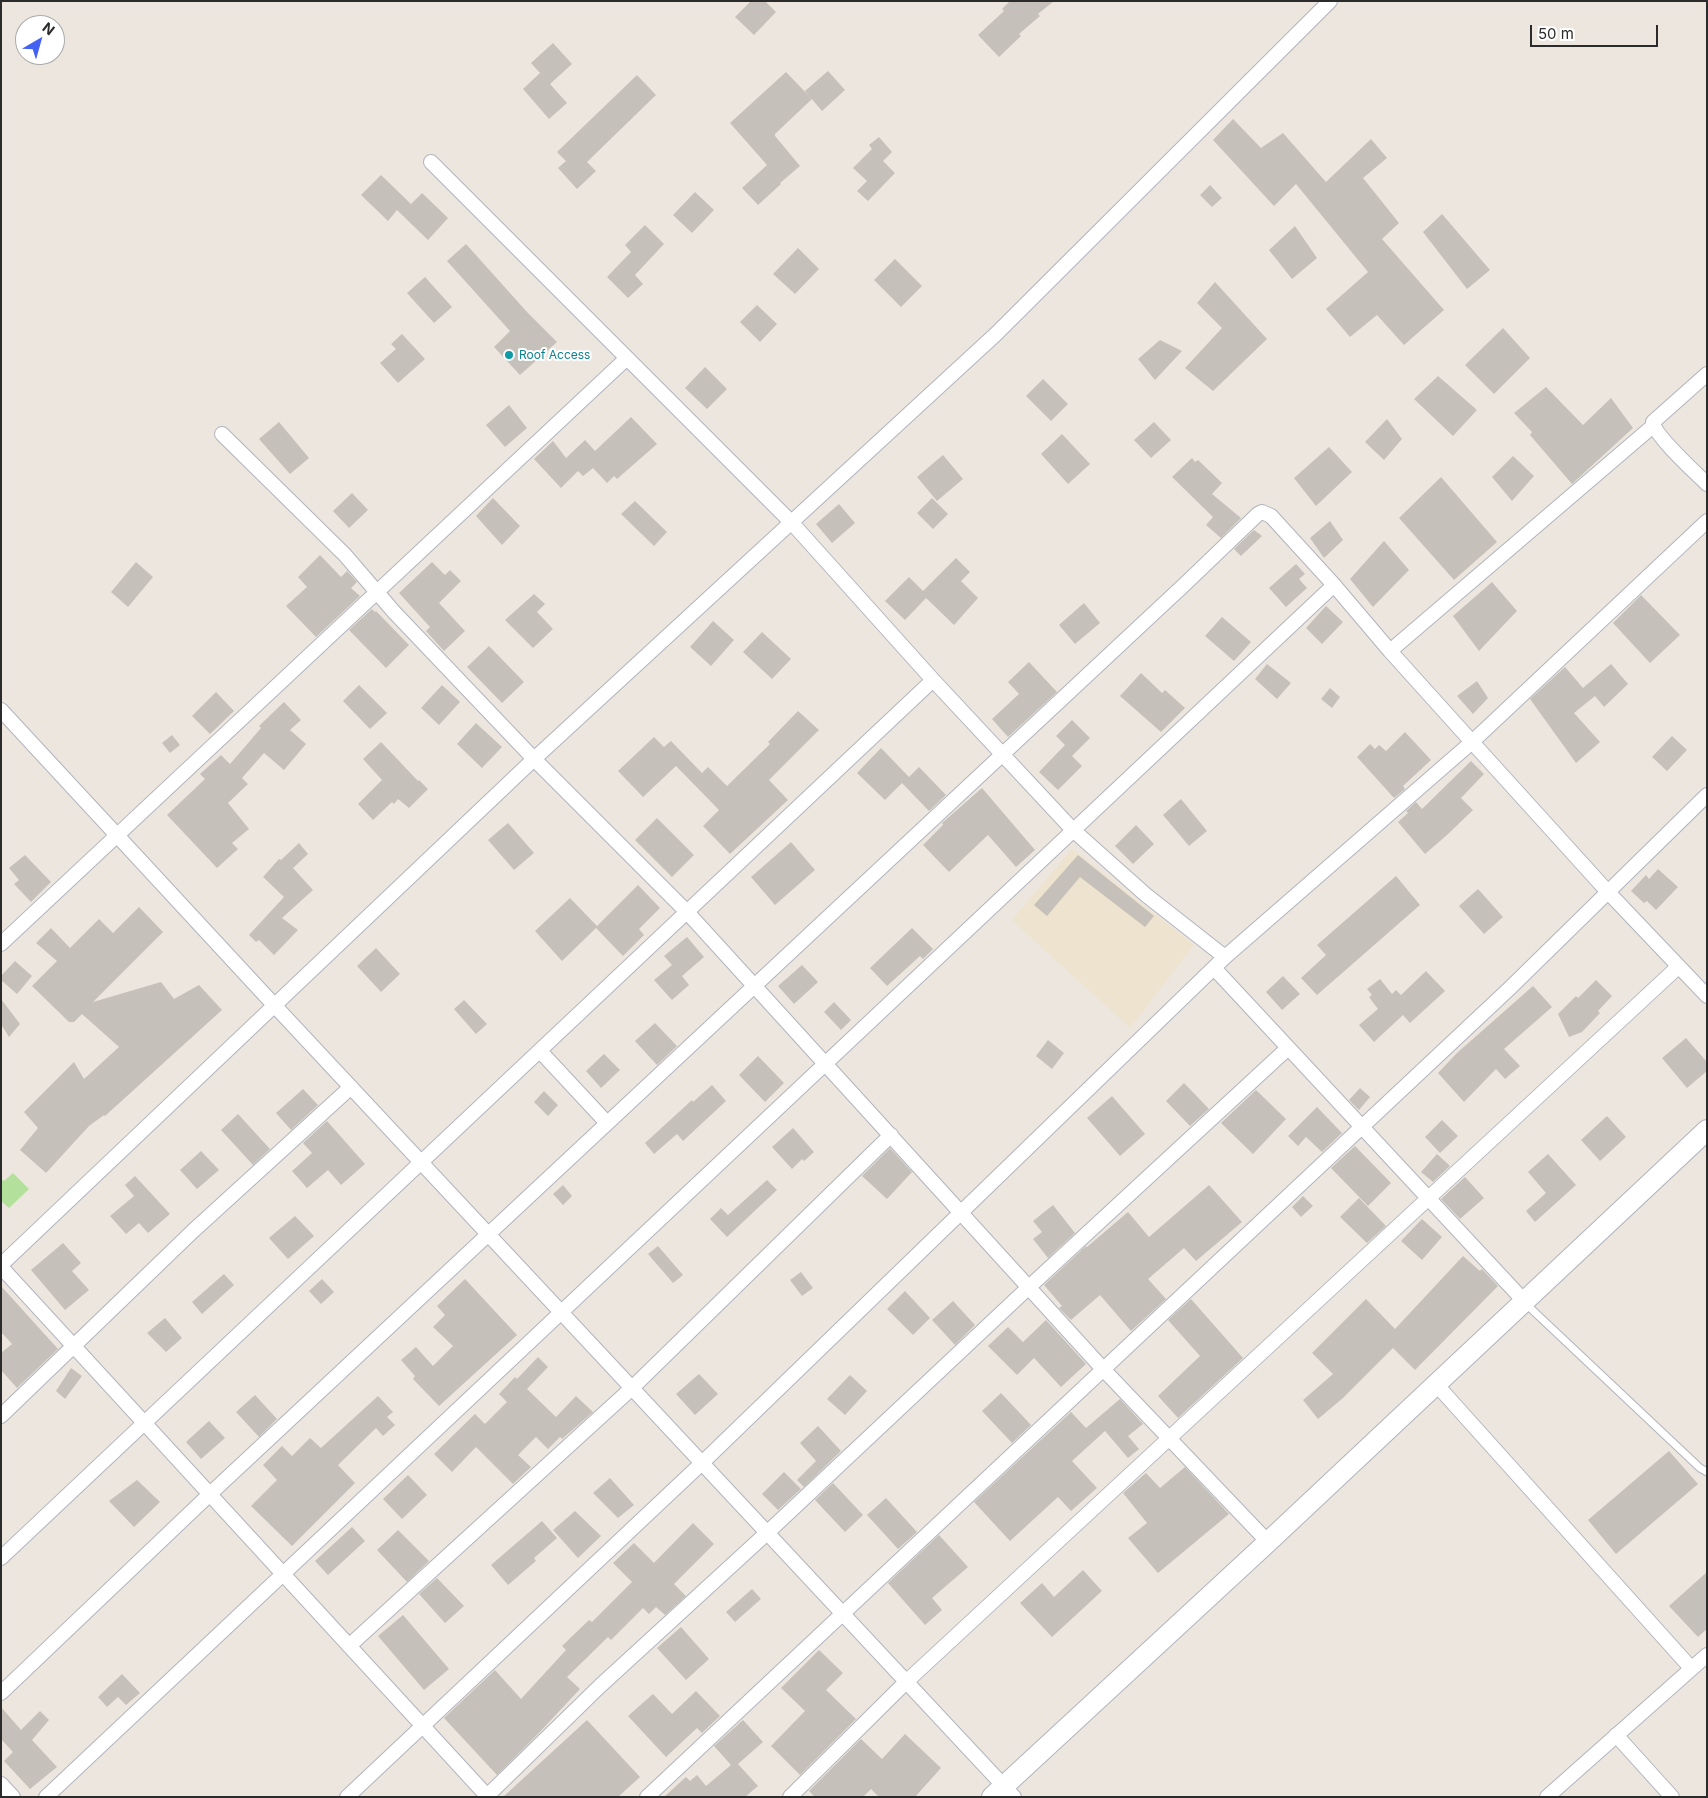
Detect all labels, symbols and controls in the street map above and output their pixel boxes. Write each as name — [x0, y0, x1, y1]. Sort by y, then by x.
north arrow — [15, 15, 65, 65]
scale bar — [1533, 15, 1660, 47]
text: N — [39, 19, 58, 39]
text: 50 m — [1538, 24, 1574, 43]
place label: Roof Access — [519, 348, 590, 362]
marker: Roof Access — [503, 349, 515, 361]

